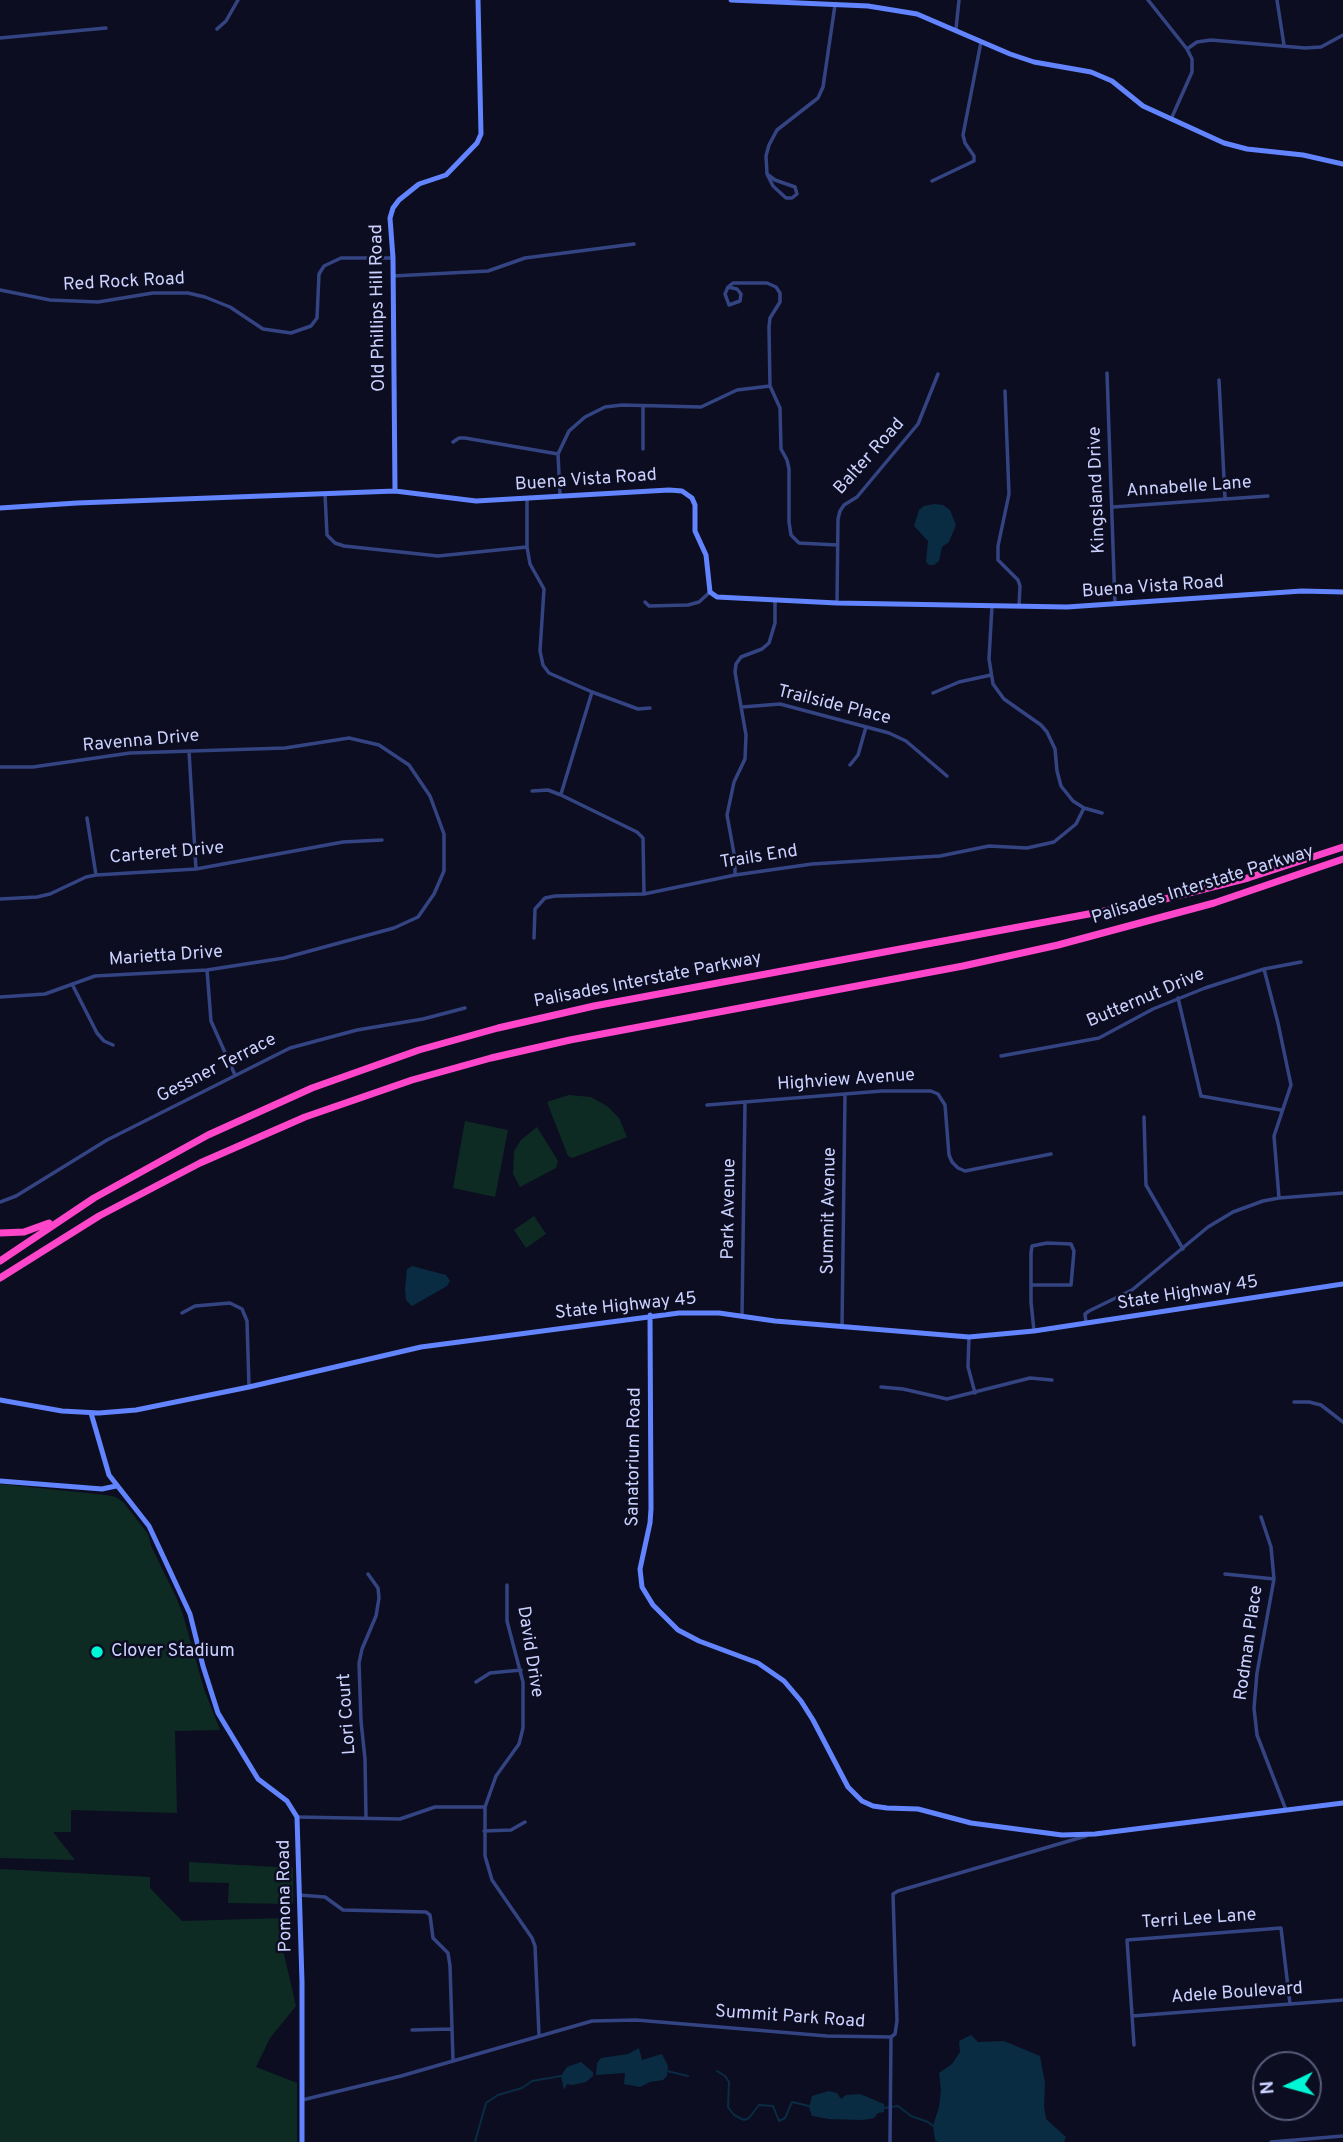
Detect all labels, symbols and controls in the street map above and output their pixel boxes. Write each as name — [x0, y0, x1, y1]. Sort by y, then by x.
street label: Old Phillips Hill Road — [367, 224, 391, 392]
street label: Red Rock Road — [62, 269, 186, 297]
street label: Balter Road — [830, 414, 910, 500]
street label: Kingsland Drive — [1085, 426, 1111, 554]
street label: Buena Vista Road — [514, 465, 658, 497]
street label: Annabelle Lane — [1126, 473, 1252, 503]
street label: Buena Vista Road — [1081, 572, 1225, 604]
street label: Trailside Place — [775, 681, 893, 731]
street label: Ravenna Drive — [82, 726, 200, 758]
street label: Carteret Drive — [109, 838, 225, 870]
street label: Trails End — [719, 841, 799, 875]
street label: Palisades Interstate Parkway — [1089, 842, 1317, 930]
street label: Marietta Drive — [108, 942, 224, 972]
street label: Palisades Interstate Parkway — [532, 948, 764, 1014]
street label: Butternut Drive — [1084, 964, 1208, 1034]
street label: Gessner Terrace — [154, 1030, 280, 1108]
street label: Highview Avenue — [776, 1065, 916, 1097]
street label: Summit Avenue — [818, 1147, 842, 1275]
street label: Park Avenue — [718, 1158, 742, 1260]
street label: State Highway 45 — [1116, 1272, 1260, 1316]
street label: State Highway 45 — [554, 1289, 698, 1325]
street label: Sanatorium Road — [623, 1387, 647, 1527]
street label: Rodman Place — [1231, 1584, 1269, 1702]
street label: David Drive — [511, 1605, 547, 1699]
place label: Clover Stadium — [111, 1641, 235, 1663]
marker: Clover Stadium — [89, 1644, 105, 1660]
street label: Lori Court — [334, 1672, 362, 1756]
street label: Pomona Road — [274, 1840, 298, 1952]
street label: Terri Lee Lane — [1141, 1905, 1257, 1935]
street label: Adele Boulevard — [1170, 1979, 1304, 2009]
street label: Summit Park Road — [714, 2002, 866, 2034]
north arrow — [1252, 2051, 1322, 2121]
text: N — [1256, 2080, 1281, 2096]

